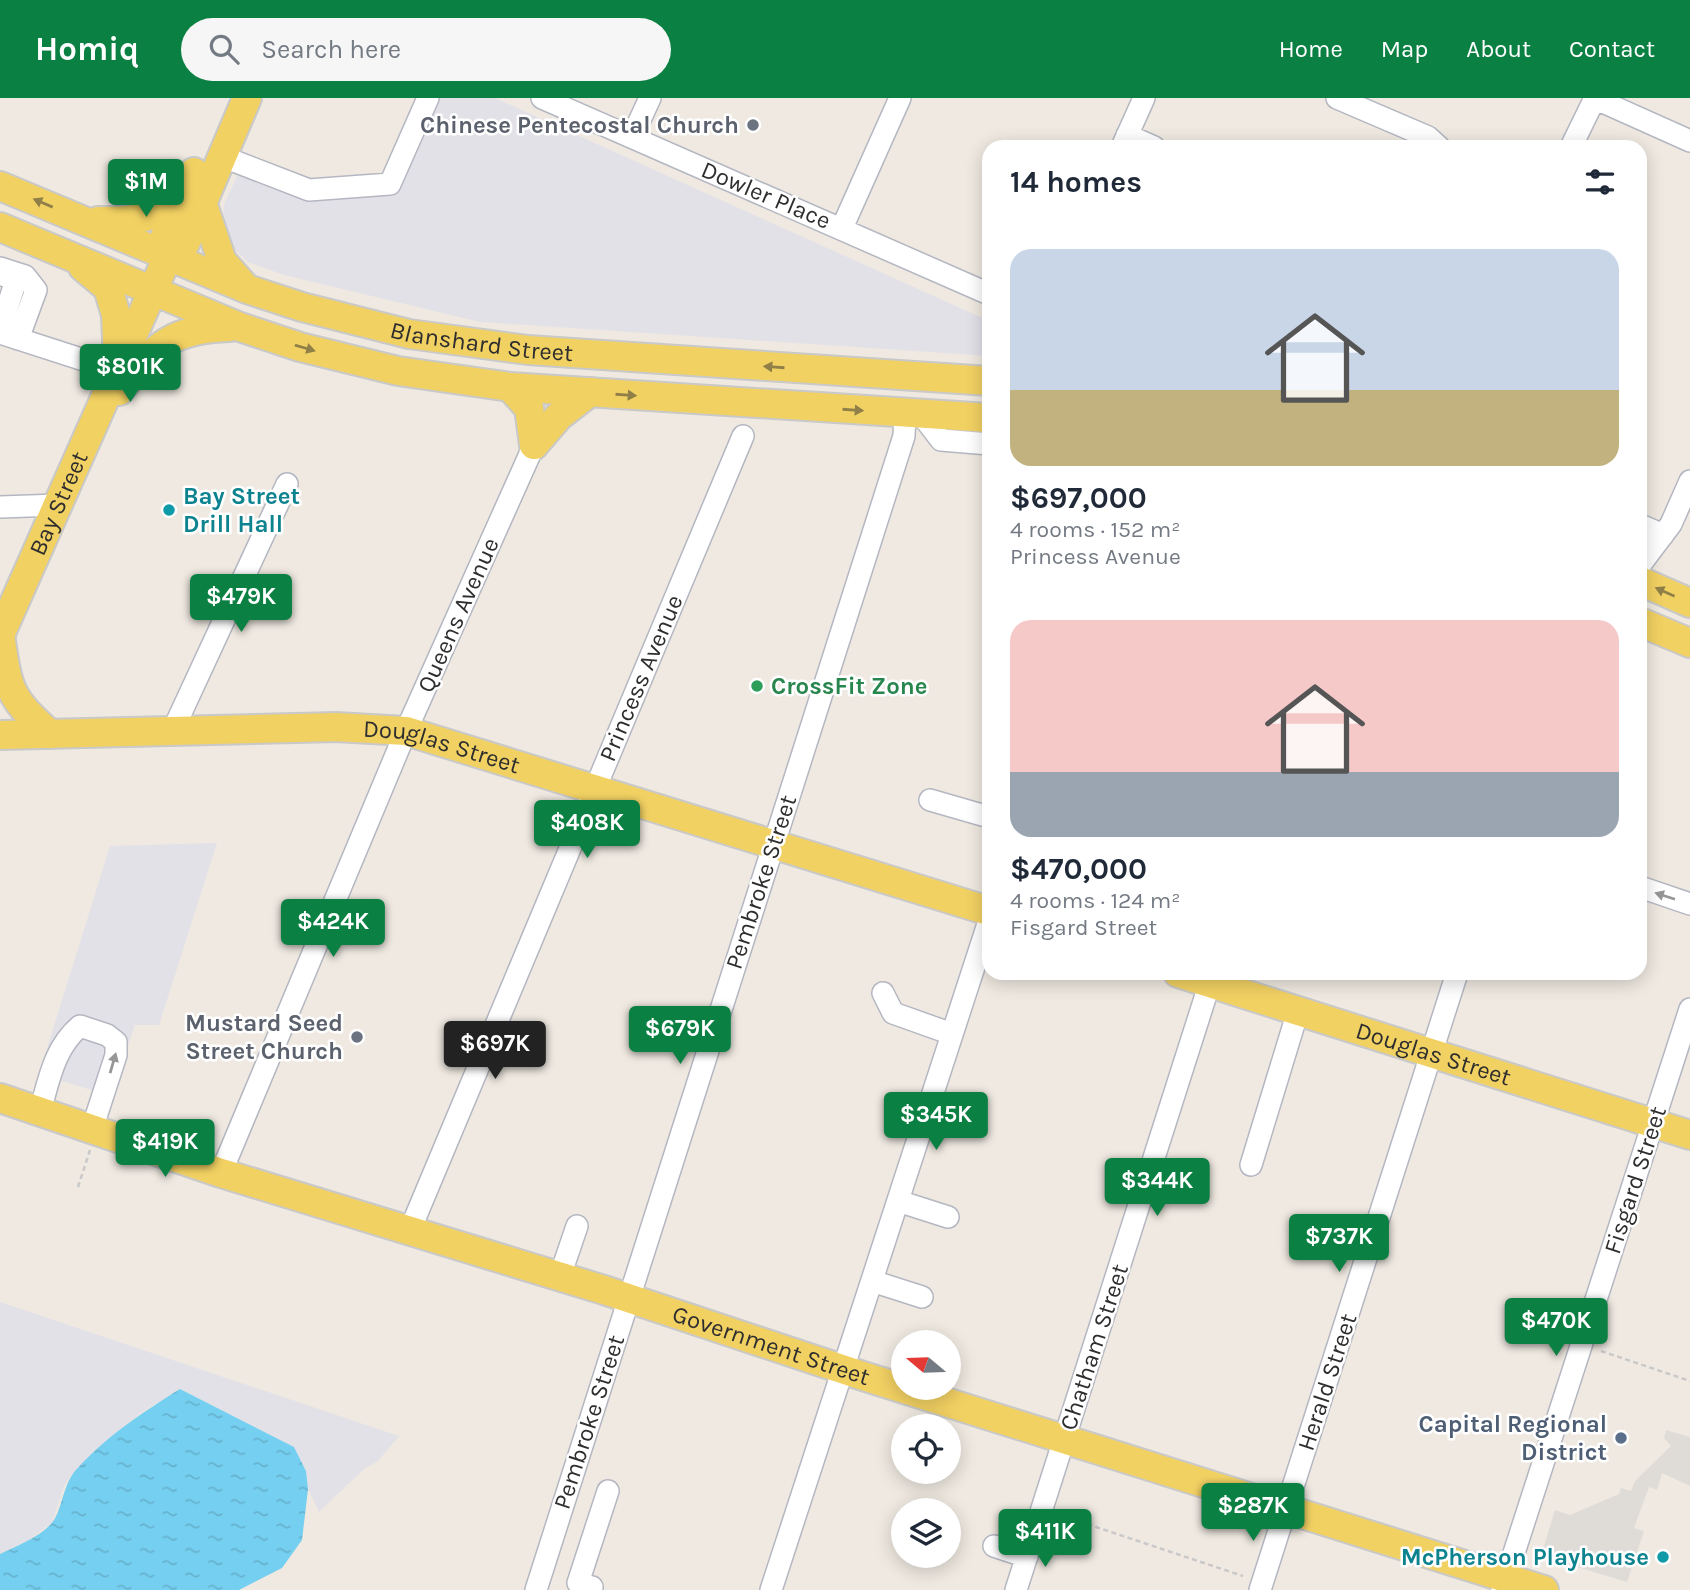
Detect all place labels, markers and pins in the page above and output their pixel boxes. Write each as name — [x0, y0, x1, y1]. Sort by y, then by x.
place label: Chinese Pentecostal Church — [420, 111, 739, 139]
marker: Chinese Pentecostal Church — [745, 117, 761, 133]
pin: $1M — [112, 159, 180, 219]
pin: $801K — [81, 344, 179, 404]
place label: Bay Street Drill Hall — [183, 482, 300, 538]
marker: Bay Street Drill Hall — [161, 502, 177, 518]
pin: $479K — [192, 574, 290, 634]
place label: CrossFit Zone — [771, 672, 927, 700]
marker: CrossFit Zone — [749, 678, 765, 694]
pin: $408K — [538, 800, 636, 860]
pin: $424K — [284, 900, 382, 959]
pin: $679K — [631, 1006, 729, 1066]
place label: Mustard Seed Street Church — [185, 1009, 343, 1065]
pin: $697K — [446, 1021, 544, 1081]
marker: Mustard Seed Street Church — [349, 1029, 365, 1045]
pin: $345K — [887, 1093, 985, 1152]
pin: $419K — [116, 1119, 214, 1179]
pin: $344K — [1108, 1158, 1206, 1218]
pin: $737K — [1290, 1214, 1388, 1274]
pin: $470K — [1507, 1298, 1605, 1358]
place label: Capital Regional District — [1418, 1410, 1607, 1466]
marker: Capital Regional District — [1613, 1430, 1629, 1446]
pin: $287K — [1204, 1484, 1302, 1543]
pin: $411K — [996, 1510, 1094, 1569]
place label: McPherson Playhouse — [1401, 1543, 1649, 1571]
marker: McPherson Playhouse — [1655, 1549, 1671, 1565]

